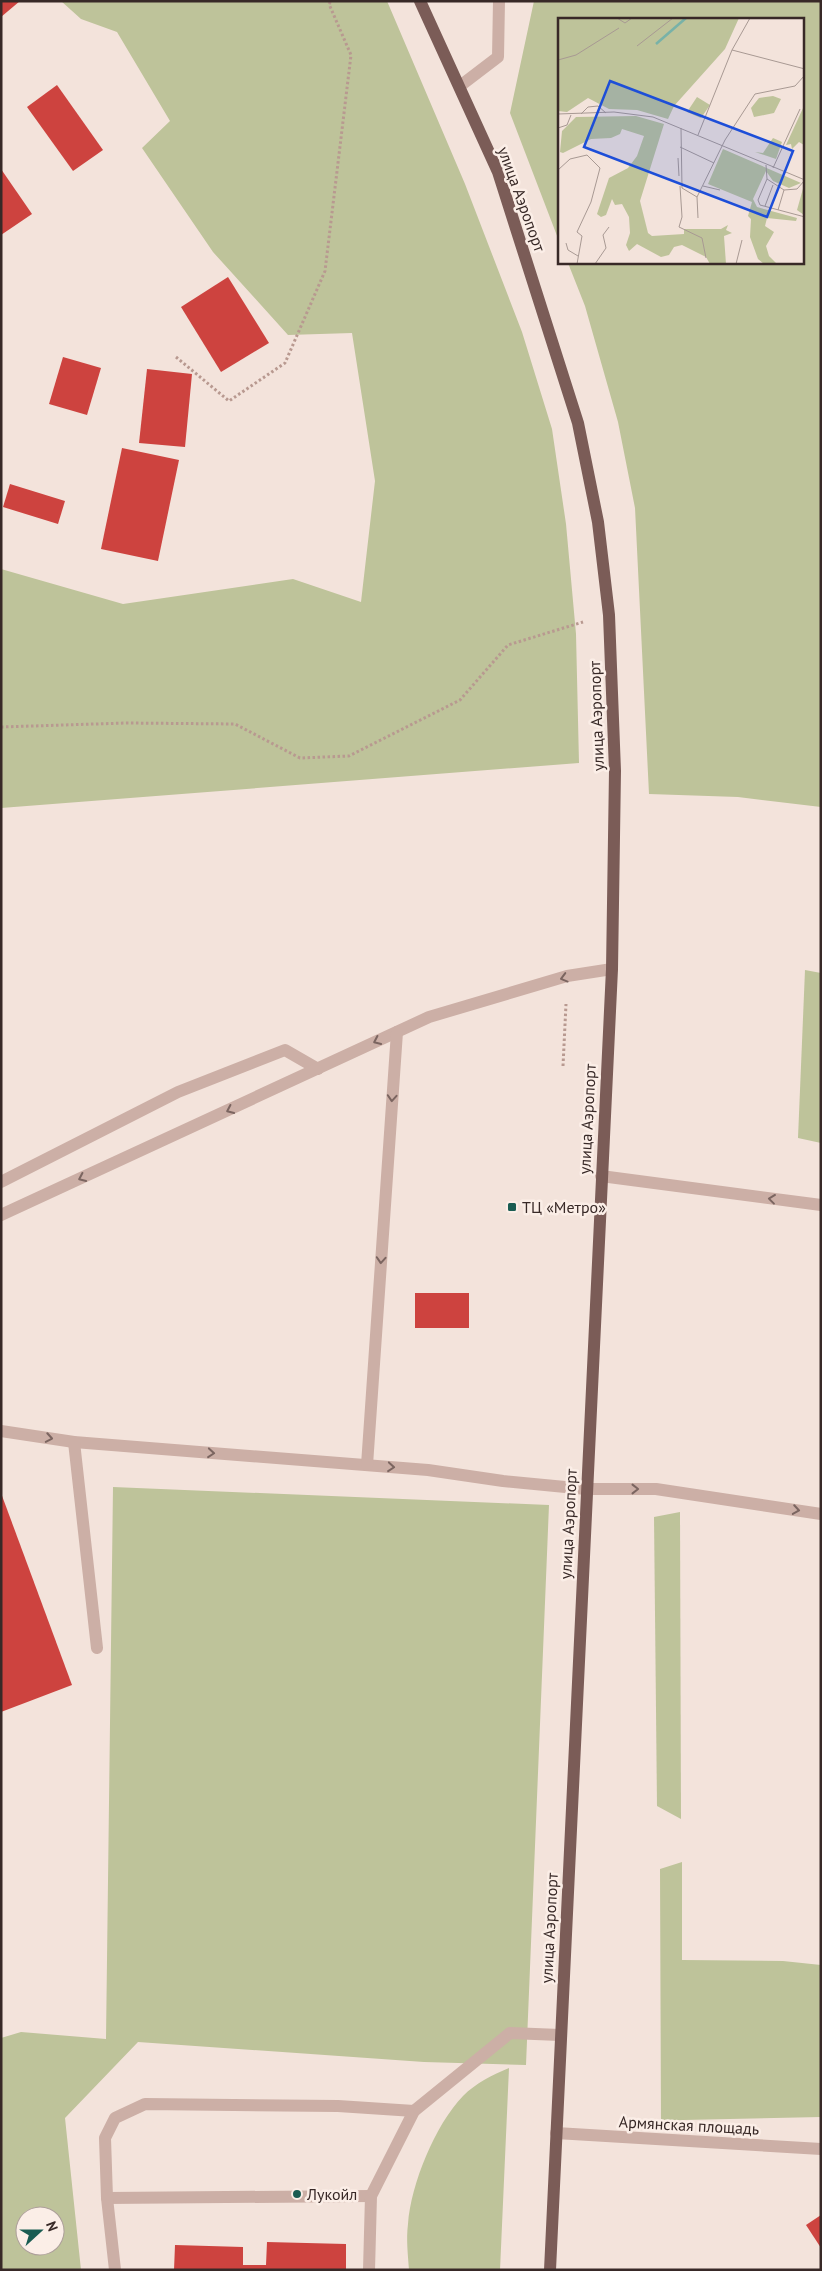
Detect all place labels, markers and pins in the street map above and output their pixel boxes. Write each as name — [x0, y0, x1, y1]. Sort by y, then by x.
place label: ТЦ «Метро» — [522, 1197, 606, 1217]
marker: ТЦ «Метро» — [506, 1201, 518, 1213]
place label: Лукойл — [306, 2184, 357, 2204]
marker: Лукойл — [291, 2188, 303, 2200]

